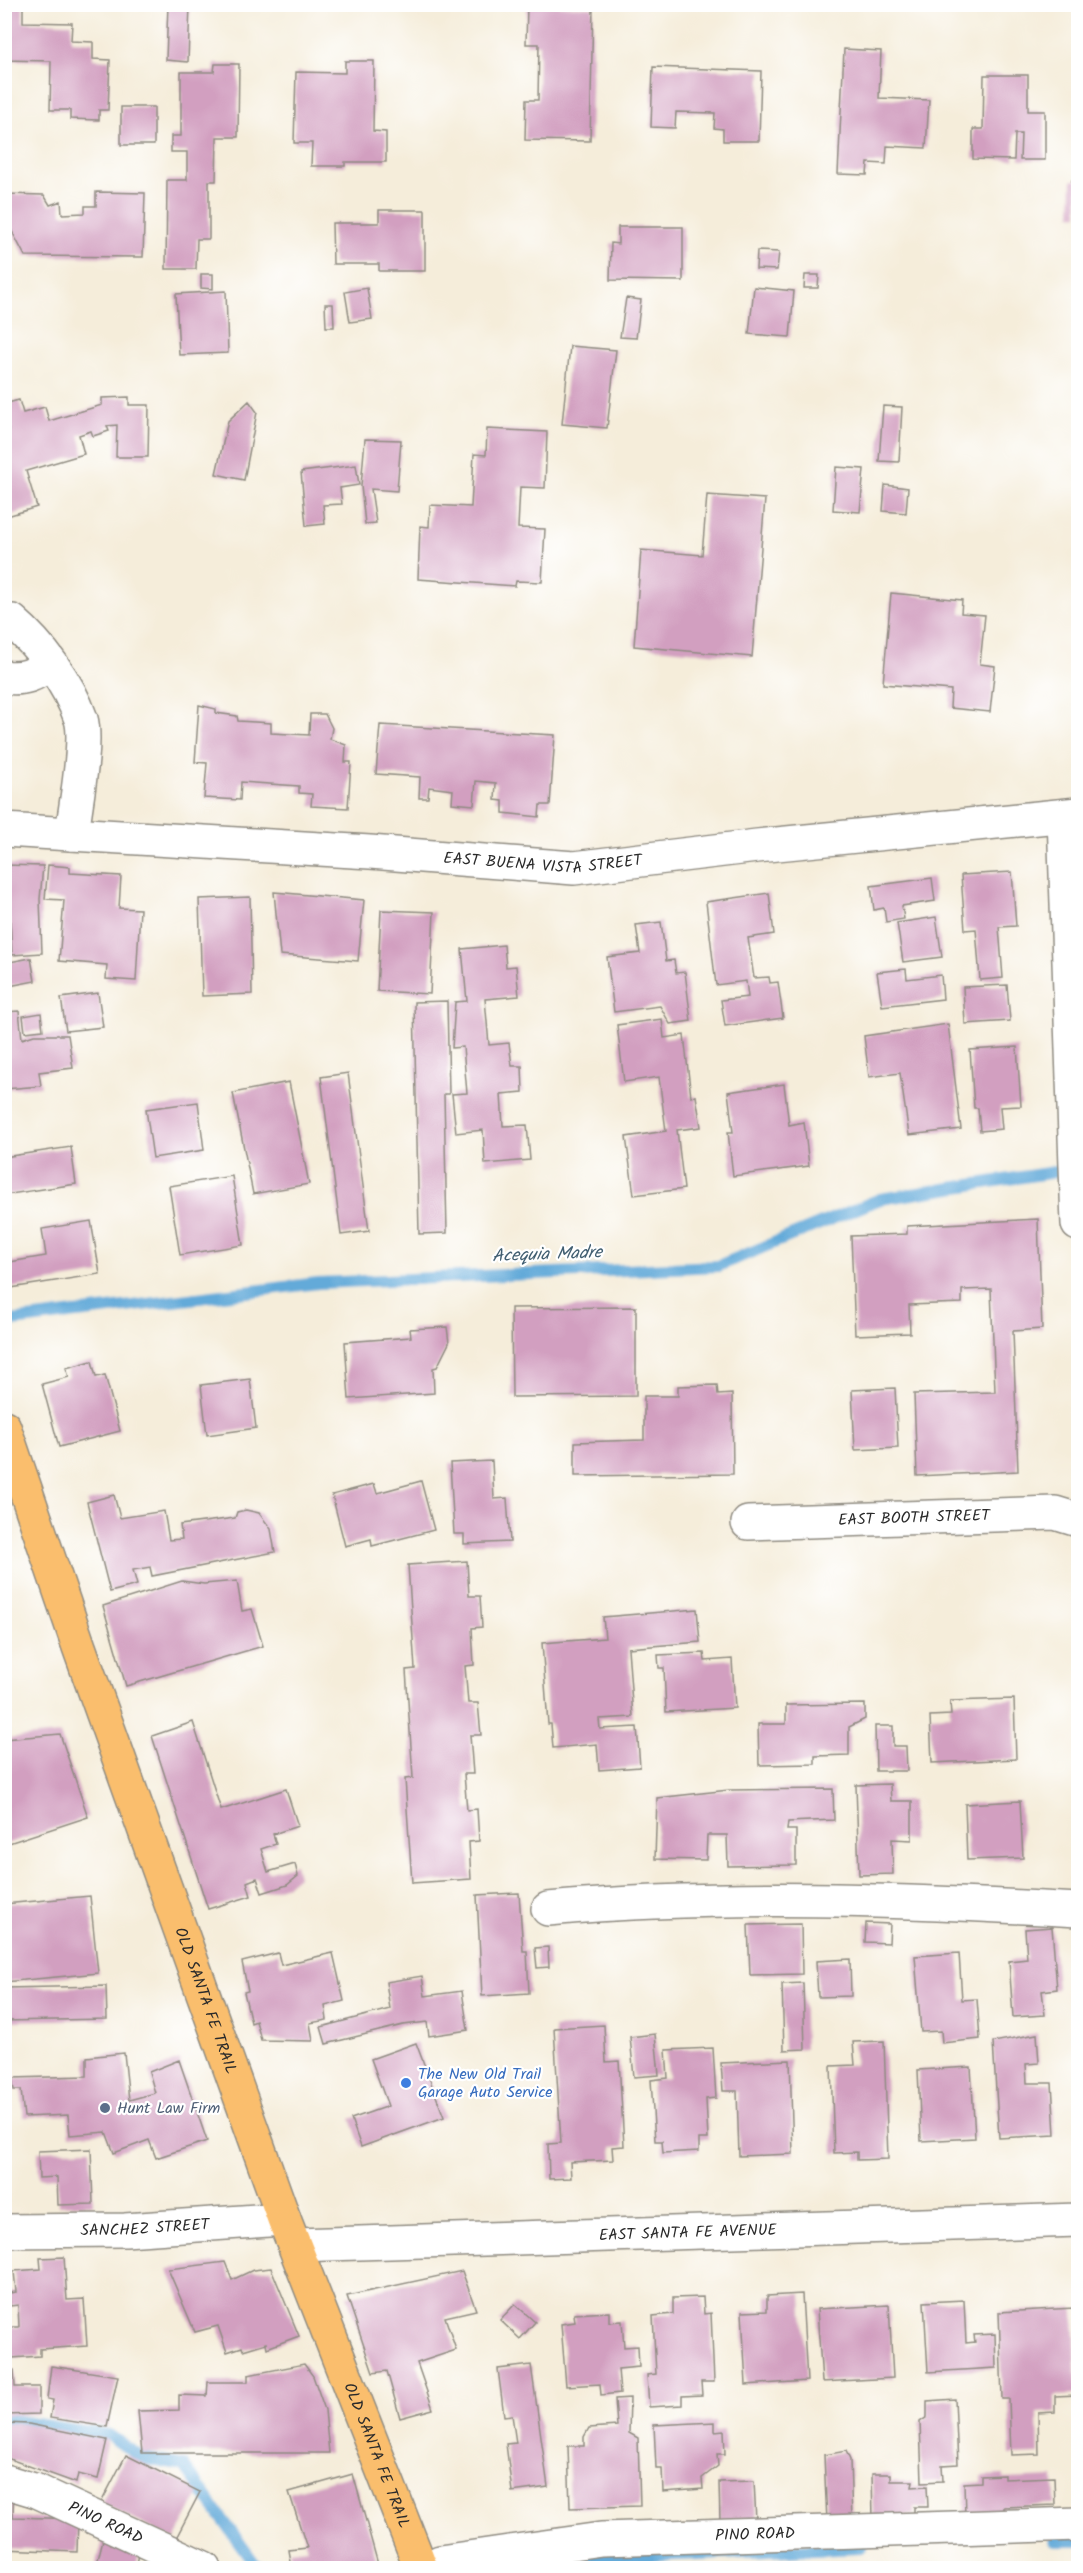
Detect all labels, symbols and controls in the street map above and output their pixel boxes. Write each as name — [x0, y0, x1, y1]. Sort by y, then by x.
street label: EAST BUENA VISTA STREET — [443, 845, 645, 881]
water label: Acequia Madre — [492, 1239, 604, 1271]
street label: EAST BOOTH STREET — [838, 1503, 992, 1533]
street label: OLD SANTA FE TRAIL — [168, 1924, 244, 2078]
place label: The New Old Trail Garage Auto Service — [418, 2062, 552, 2105]
marker: The New Old Trail Garage Auto Service — [399, 2076, 413, 2090]
place label: Hunt Law Firm — [117, 2096, 220, 2121]
marker: Hunt Law Firm — [98, 2101, 112, 2115]
street label: SANCHEZ STREET — [80, 2212, 212, 2243]
street label: EAST SANTA FE AVENUE — [598, 2217, 778, 2248]
street label: OLD SANTA FE TRAIL — [337, 2379, 417, 2532]
street label: PINO ROAD — [64, 2495, 147, 2551]
street label: PINO ROAD — [715, 2520, 795, 2548]

